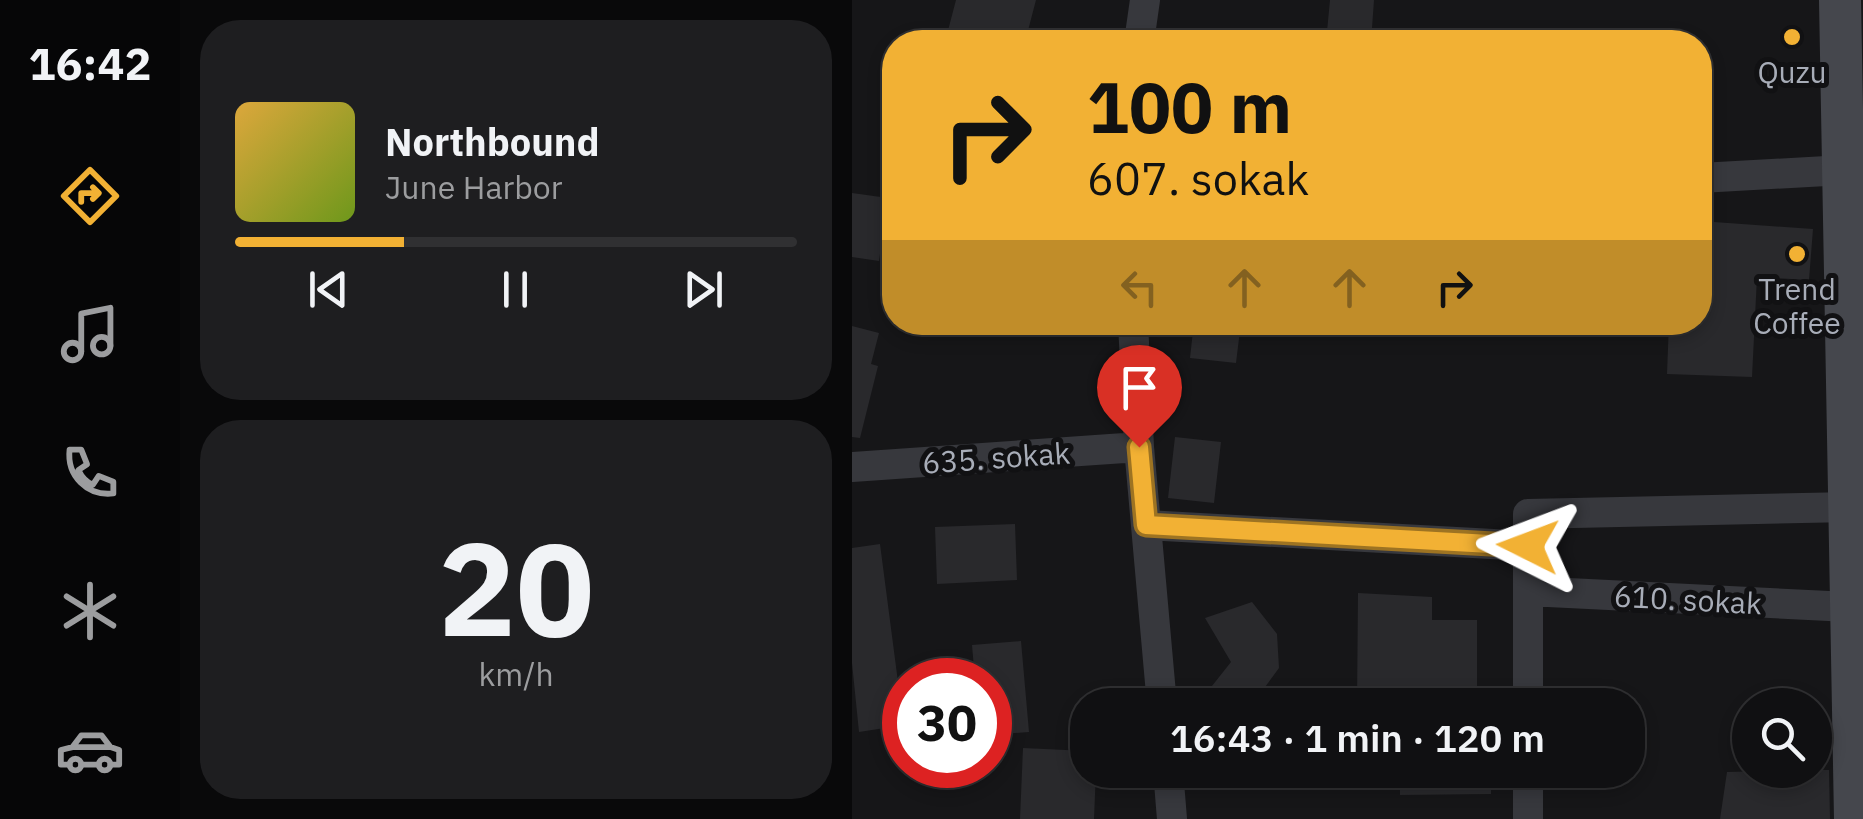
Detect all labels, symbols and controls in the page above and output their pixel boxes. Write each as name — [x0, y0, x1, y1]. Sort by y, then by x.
marker: Quzu — [1781, 26, 1803, 48]
text: 16:42 — [29, 34, 151, 92]
place label: Quzu — [1757, 52, 1827, 91]
text: 100 m — [1087, 61, 1292, 152]
icon: right — [922, 70, 1052, 200]
text: Northbound — [385, 117, 600, 166]
text: 607. sokak — [1087, 149, 1309, 207]
icon: directions — [55, 161, 125, 231]
text: June Harbor — [385, 166, 562, 208]
marker: Trend Coffee — [1786, 243, 1808, 265]
icon: left — [1112, 260, 1167, 315]
icon: ahead — [1217, 260, 1272, 315]
icon: ahead — [1322, 260, 1377, 315]
icon: right — [1427, 260, 1482, 315]
icon: previous — [301, 262, 356, 317]
icon: pause — [488, 262, 543, 317]
icon: next — [676, 262, 731, 317]
place label: Trend Coffee — [1753, 269, 1841, 342]
icon: music — [55, 299, 125, 369]
pin — [1097, 345, 1182, 448]
icon: arrive — [1112, 360, 1167, 415]
street label: 635. sokak — [921, 432, 1071, 482]
icon: phone — [55, 438, 125, 508]
position arrow — [1476, 494, 1580, 598]
text: 20 — [438, 503, 594, 672]
icon: climate — [55, 576, 125, 646]
street label: 610. sokak — [1613, 576, 1763, 622]
text: km/h — [478, 653, 554, 695]
speed limit sign: 30 — [882, 658, 1012, 788]
map controls — [1732, 688, 1832, 788]
button: search — [1732, 688, 1832, 788]
text: 16:43 · 1 min · 120 m — [1170, 713, 1545, 762]
icon: car — [55, 715, 125, 785]

